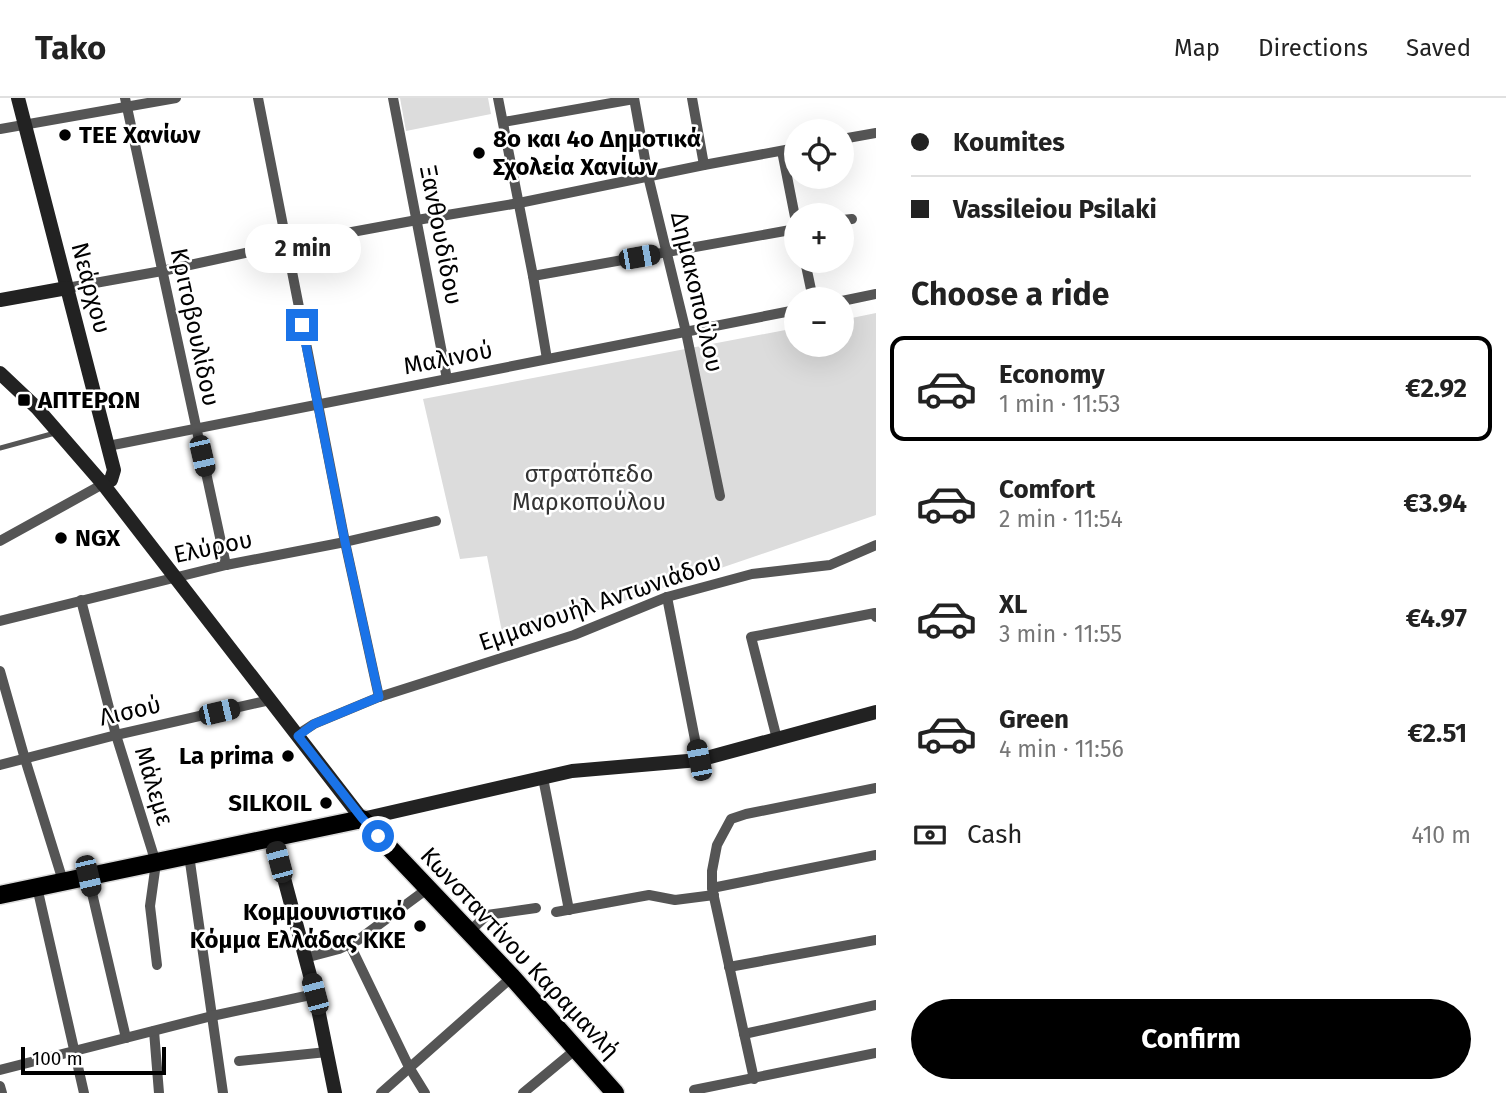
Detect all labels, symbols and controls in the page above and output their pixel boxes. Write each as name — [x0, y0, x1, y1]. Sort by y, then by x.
text: Tako — [35, 28, 106, 68]
text: Map — [1174, 34, 1220, 62]
text: Directions — [1258, 34, 1368, 62]
text: Saved — [1406, 34, 1471, 62]
map controls — [784, 119, 854, 357]
button: locate — [784, 119, 854, 189]
place label: ΤΕΕ Χανίων — [79, 121, 201, 149]
place label: 8ο και 4ο Δημοτικά Σχολεία Χανίων — [493, 125, 701, 181]
marker: ΤΕΕ Χανίων — [57, 127, 73, 143]
text: Koumites — [953, 127, 1065, 158]
marker: 8ο και 4ο Δημοτικά Σχολεία Χανίων — [471, 145, 487, 161]
street label: Ξανθουδίδου — [414, 163, 468, 307]
text: Vassileiou Psilaki — [953, 194, 1157, 225]
button: + — [784, 203, 854, 273]
street label: Δημακοπούλου — [665, 209, 729, 375]
callout: 2 min — [244, 224, 360, 272]
text: 2 min — [275, 234, 331, 262]
street label: Νεάρχου — [65, 239, 117, 337]
car — [617, 243, 662, 271]
street label: Κριτοβουλίδου — [165, 245, 225, 409]
text: Choose a ride — [911, 275, 1109, 313]
button: − — [784, 287, 854, 357]
route end — [286, 309, 318, 341]
street label: Μαλινού — [401, 336, 495, 380]
icon: car — [915, 357, 978, 420]
text: Economy — [999, 359, 1105, 390]
text: €2.92 — [1405, 373, 1467, 404]
place label: ΑΠΤΕΡΩΝ — [37, 386, 140, 414]
text: 1 min · 11:53 — [999, 390, 1121, 418]
marker: ΑΠΤΕΡΩΝ — [16, 392, 32, 408]
car — [188, 433, 217, 479]
park label: στρατόπεδο Μαρκοπούλου — [512, 460, 666, 516]
icon: car — [915, 472, 978, 535]
text: Comfort — [999, 474, 1095, 505]
text: €3.94 — [1403, 488, 1467, 519]
text: 2 min · 11:54 — [999, 505, 1123, 533]
place label: NGX — [75, 524, 121, 552]
street label: Ελύρου — [171, 525, 255, 569]
marker: NGX — [53, 530, 69, 546]
street label: Εμμανουήλ Αντωνιάδου — [475, 547, 725, 657]
icon: car — [915, 587, 978, 650]
text: XL — [999, 589, 1027, 620]
text: €4.97 — [1406, 603, 1467, 634]
text: 3 min · 11:55 — [999, 620, 1122, 648]
street label: Λισού — [96, 690, 164, 732]
car — [197, 697, 242, 727]
icon: car — [915, 702, 978, 765]
text: Green — [999, 704, 1069, 735]
text: €2.51 — [1407, 718, 1467, 749]
text: 4 min · 11:56 — [999, 735, 1124, 763]
car — [685, 737, 714, 783]
place label: La prima — [179, 742, 274, 770]
street label: Μάλεμε — [129, 743, 179, 829]
marker: La prima — [280, 748, 296, 764]
place label: SILKOIL — [228, 789, 312, 817]
marker: SILKOIL — [318, 795, 334, 811]
icon: cash — [911, 816, 949, 854]
text: Cash — [967, 819, 1023, 850]
route start — [362, 820, 394, 852]
text: 410 m — [1411, 821, 1471, 849]
car — [264, 839, 295, 885]
street label: Κωνσταντίνου Καραμανλή — [415, 841, 625, 1065]
car — [74, 853, 103, 899]
place label: Κομμουνιστικό Κόμμα Ελλάδας ΚΚΕ — [190, 898, 406, 954]
marker: Κομμουνιστικό Κόμμα Ελλάδας ΚΚΕ — [412, 918, 428, 934]
car — [300, 971, 331, 1017]
button: Confirm — [911, 999, 1471, 1079]
scale bar — [21, 1044, 166, 1076]
text: 100 m — [32, 1047, 83, 1070]

